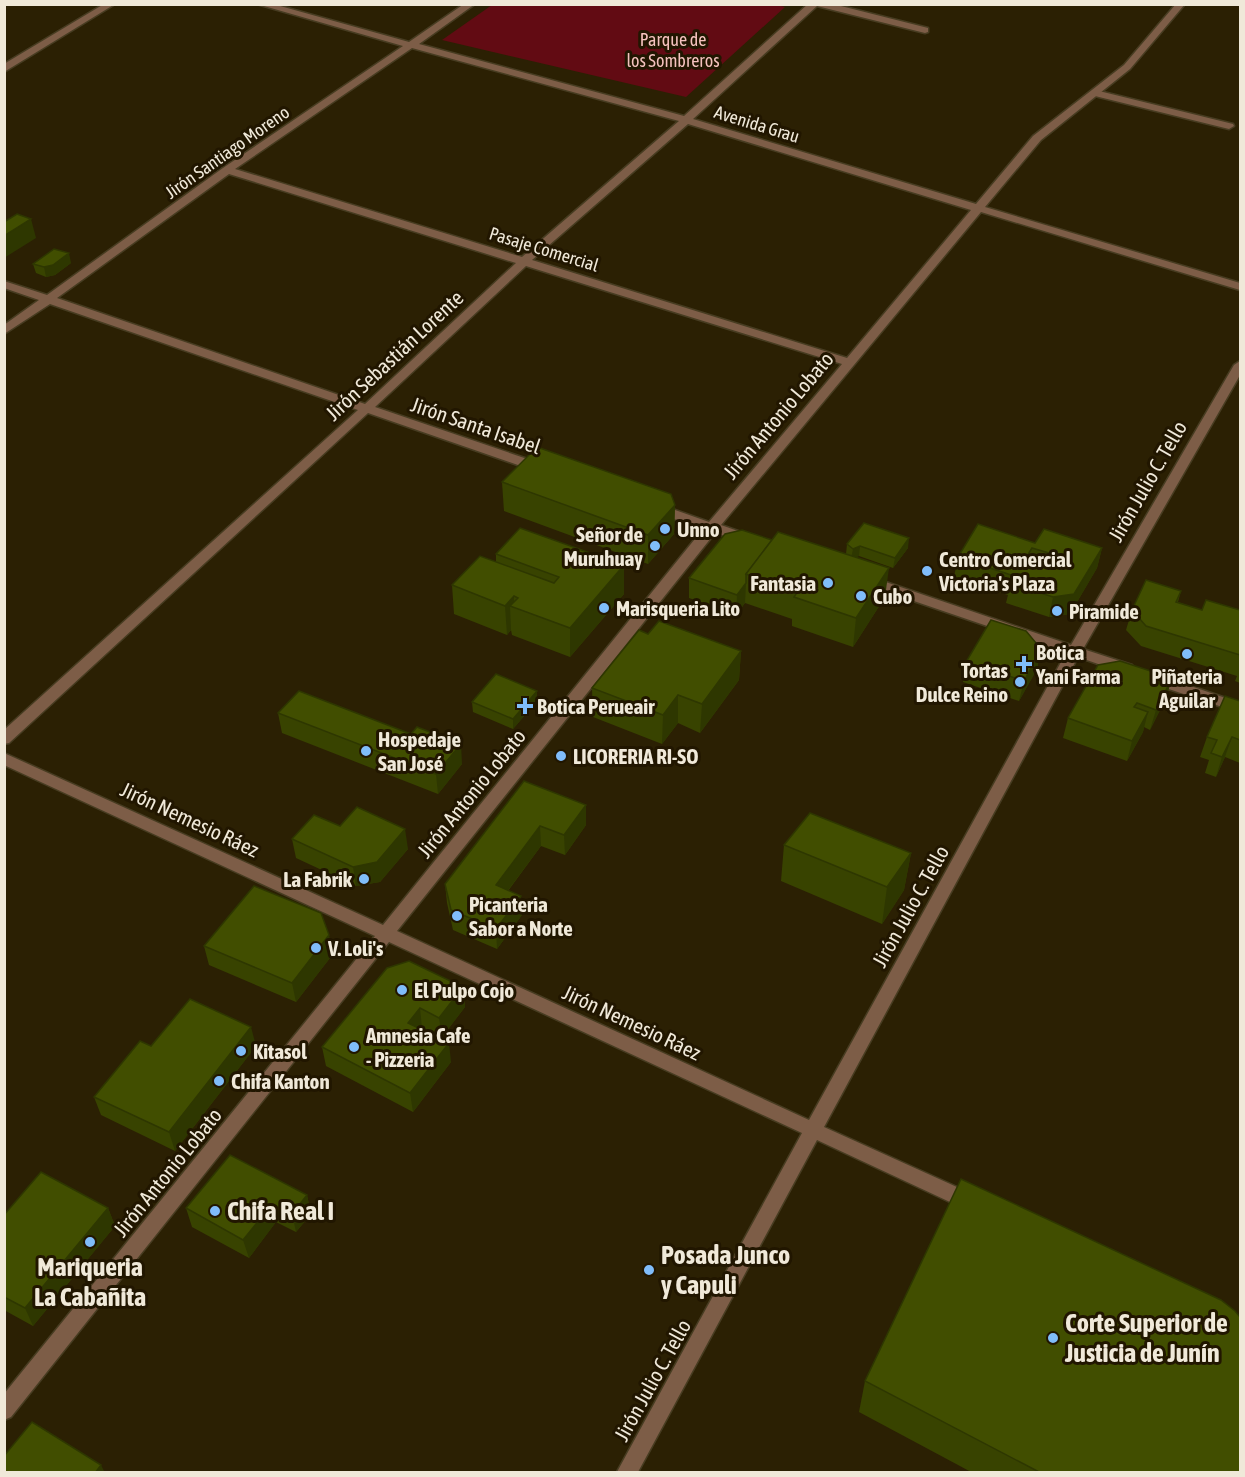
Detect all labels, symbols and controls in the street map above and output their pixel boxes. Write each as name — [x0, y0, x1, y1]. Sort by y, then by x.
park label: Parque de los Sombreros — [627, 29, 720, 71]
street label: Jirón Santiago Moreno — [161, 101, 293, 203]
street label: Avenida Grau — [712, 101, 802, 147]
street label: Pasaje Comercial — [487, 222, 601, 276]
street label: Jirón Sebastián Lorente — [320, 285, 468, 425]
street label: Jirón Antonio Lobato — [718, 347, 838, 483]
street label: Jirón Santa Isabel — [408, 392, 544, 459]
street label: Jirón Julio C. Tello — [1103, 417, 1191, 545]
place label: Unno — [677, 517, 720, 541]
place label: Señor de Muruhuay — [564, 522, 643, 570]
marker: Unno — [658, 522, 672, 536]
marker: Señor de Muruhuay — [648, 539, 662, 553]
place label: Centro Comercial Victoria's Plaza — [938, 547, 1072, 595]
marker: Centro Comercial Victoria's Plaza — [920, 564, 934, 578]
place label: Fantasia — [750, 571, 816, 595]
marker: Fantasia — [821, 576, 835, 590]
place label: Cubo — [873, 584, 913, 608]
marker: Cubo — [854, 589, 868, 603]
place label: Marisqueria Lito — [616, 596, 740, 620]
place label: Piramide — [1069, 599, 1139, 623]
marker: Marisqueria Lito — [597, 601, 611, 615]
marker: Piramide — [1050, 604, 1064, 618]
place label: Botica Yani Farma — [1035, 640, 1121, 688]
marker: Piñateria Aguilar — [1180, 647, 1194, 661]
marker: Botica Yani Farma — [1017, 657, 1031, 671]
place label: Tortas Dulce Reino — [916, 658, 1009, 706]
place label: Piñateria Aguilar — [1151, 664, 1223, 712]
marker: Tortas Dulce Reino — [1013, 675, 1027, 689]
place label: Botica Perueair — [537, 694, 655, 718]
marker: Botica Perueair — [518, 699, 532, 713]
street label: Jirón Antonio Lobato — [412, 724, 530, 862]
place label: Hospedaje San José — [378, 727, 461, 775]
marker: Hospedaje San José — [359, 744, 373, 758]
place label: LICORERIA RI-SO — [573, 744, 698, 768]
marker: LICORERIA RI-SO — [554, 749, 568, 763]
street label: Jirón Nemesio Ráez — [117, 777, 263, 862]
street label: Jirón Julio C. Tello — [867, 841, 953, 971]
place label: La Fabrik — [283, 867, 353, 891]
marker: La Fabrik — [357, 872, 371, 886]
place label: Picanteria Sabor a Norte — [469, 892, 573, 940]
marker: Picanteria Sabor a Norte — [450, 909, 464, 923]
place label: V. Loli's — [327, 936, 384, 960]
marker: V. Loli's — [309, 941, 323, 955]
place label: El Pulpo Cojo — [414, 978, 514, 1002]
street label: Jirón Nemesio Ráez — [559, 980, 705, 1065]
marker: El Pulpo Cojo — [395, 983, 409, 997]
place label: Amnesia Cafe - Pizzeria — [365, 1023, 471, 1071]
place label: Kitasol — [253, 1039, 307, 1063]
marker: Amnesia Cafe - Pizzeria — [347, 1040, 361, 1054]
marker: Kitasol — [234, 1044, 248, 1058]
place label: Chifa Kanton — [231, 1069, 330, 1093]
marker: Chifa Kanton — [212, 1074, 226, 1088]
street label: Jirón Antonio Lobato — [108, 1103, 226, 1241]
place label: Chifa Real I — [227, 1196, 334, 1226]
marker: Chifa Real I — [208, 1204, 222, 1218]
marker: Mariqueria La Cabañita — [83, 1235, 97, 1249]
place label: Posada Junco y Capuli — [661, 1240, 790, 1300]
place label: Mariqueria La Cabañita — [34, 1252, 146, 1312]
marker: Posada Junco y Capuli — [642, 1263, 656, 1277]
place label: Corte Superior de Justicia de Junín — [1064, 1308, 1228, 1368]
street label: Jirón Julio C. Tello — [609, 1315, 695, 1445]
marker: Corte Superior de Justicia de Junín — [1046, 1331, 1060, 1345]

